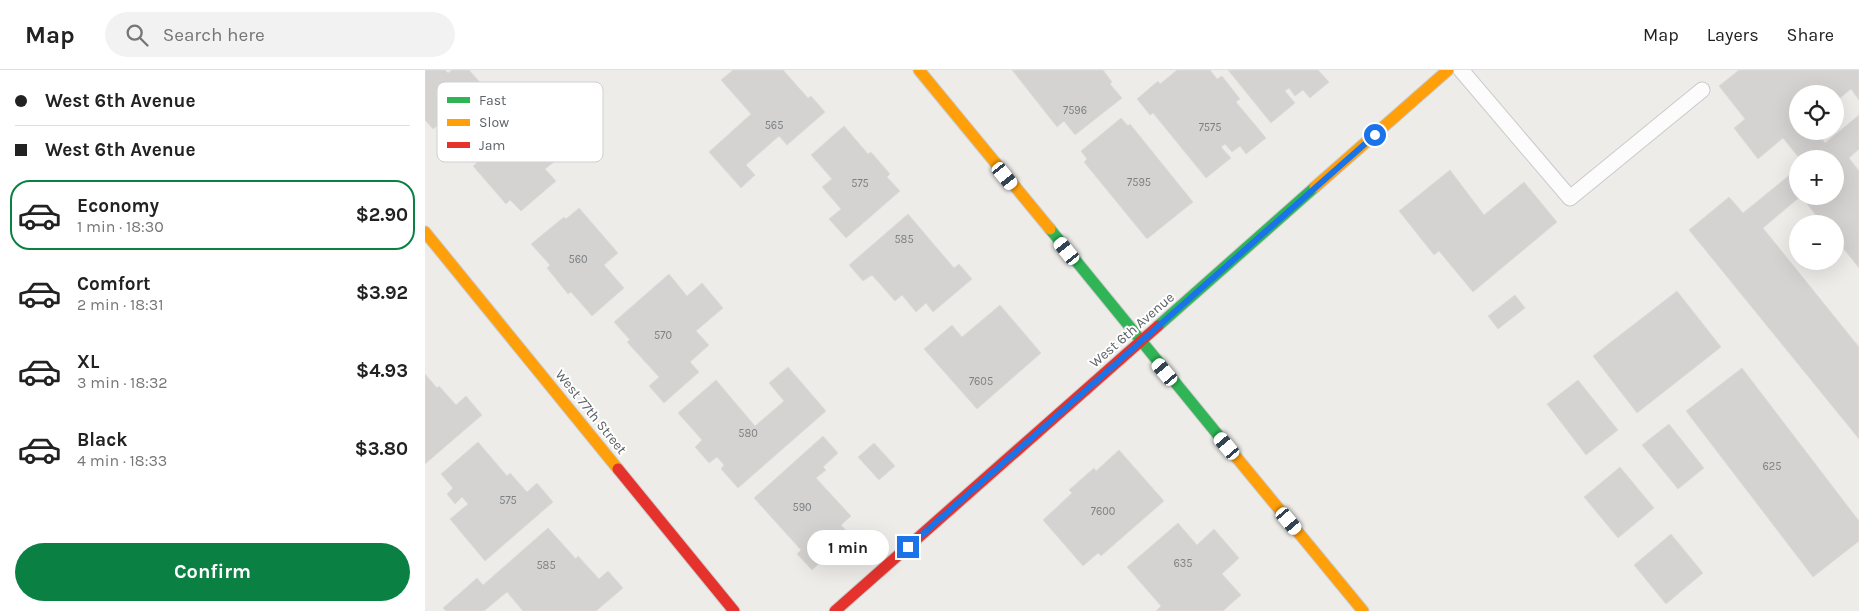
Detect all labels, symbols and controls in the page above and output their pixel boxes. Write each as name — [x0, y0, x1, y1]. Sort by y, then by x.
search box — [105, 12, 455, 57]
text: Map — [25, 21, 75, 49]
icon: search — [123, 21, 151, 49]
text: Search here — [163, 24, 265, 46]
text: Map — [1643, 24, 1679, 46]
text: Layers — [1707, 24, 1759, 46]
text: Share — [1787, 24, 1834, 46]
legend — [437, 82, 603, 162]
map controls — [1789, 85, 1844, 270]
button: locate — [1789, 85, 1844, 140]
text: West 6th Avenue — [45, 90, 196, 112]
text: Fast — [479, 92, 506, 109]
house number: 7596 — [1063, 104, 1087, 117]
text: Slow — [479, 114, 509, 131]
house number: 565 — [765, 119, 783, 132]
house number: 7575 — [1199, 121, 1221, 134]
route start — [1364, 124, 1386, 146]
text: Jam — [479, 137, 505, 154]
text: West 6th Avenue — [45, 139, 196, 161]
button: + — [1789, 150, 1844, 205]
car — [989, 160, 1020, 192]
house number: 7595 — [1127, 176, 1151, 189]
house number: 575 — [851, 177, 869, 190]
icon: car — [17, 193, 62, 238]
text: Economy — [77, 195, 159, 217]
text: $2.90 — [356, 204, 408, 226]
button: − — [1789, 215, 1844, 270]
text: 1 min · 18:30 — [77, 217, 164, 236]
house number: 585 — [894, 233, 914, 246]
car — [1051, 235, 1082, 267]
house number: 560 — [568, 253, 588, 266]
icon: car — [17, 271, 62, 316]
text: Comfort — [77, 273, 151, 295]
text: $3.92 — [356, 282, 408, 304]
street label: West 6th Avenue — [1086, 289, 1178, 371]
text: 2 min · 18:31 — [77, 295, 163, 314]
house number: 570 — [654, 329, 672, 342]
icon: car — [17, 349, 62, 394]
text: XL — [77, 351, 99, 373]
car — [1149, 356, 1180, 388]
text: $4.93 — [356, 360, 408, 382]
street label: West 77th Street — [552, 366, 630, 458]
text: 3 min · 18:32 — [77, 373, 168, 392]
house number: 7605 — [969, 375, 993, 388]
icon: car — [17, 427, 62, 472]
house number: 580 — [738, 427, 758, 440]
text: Black — [77, 429, 128, 451]
car — [1211, 430, 1242, 462]
text: $3.80 — [355, 438, 408, 460]
text: 4 min · 18:33 — [77, 451, 167, 470]
house number: 625 — [1763, 460, 1781, 473]
house number: 575 — [499, 494, 517, 507]
house number: 590 — [792, 501, 812, 514]
house number: 7600 — [1091, 505, 1115, 518]
car — [1273, 505, 1304, 537]
callout: 1 min — [808, 530, 891, 564]
route end — [897, 536, 919, 558]
text: 1 min — [828, 538, 868, 557]
button: Confirm — [15, 543, 410, 601]
house number: 635 — [1173, 557, 1193, 570]
house number: 585 — [536, 559, 556, 572]

